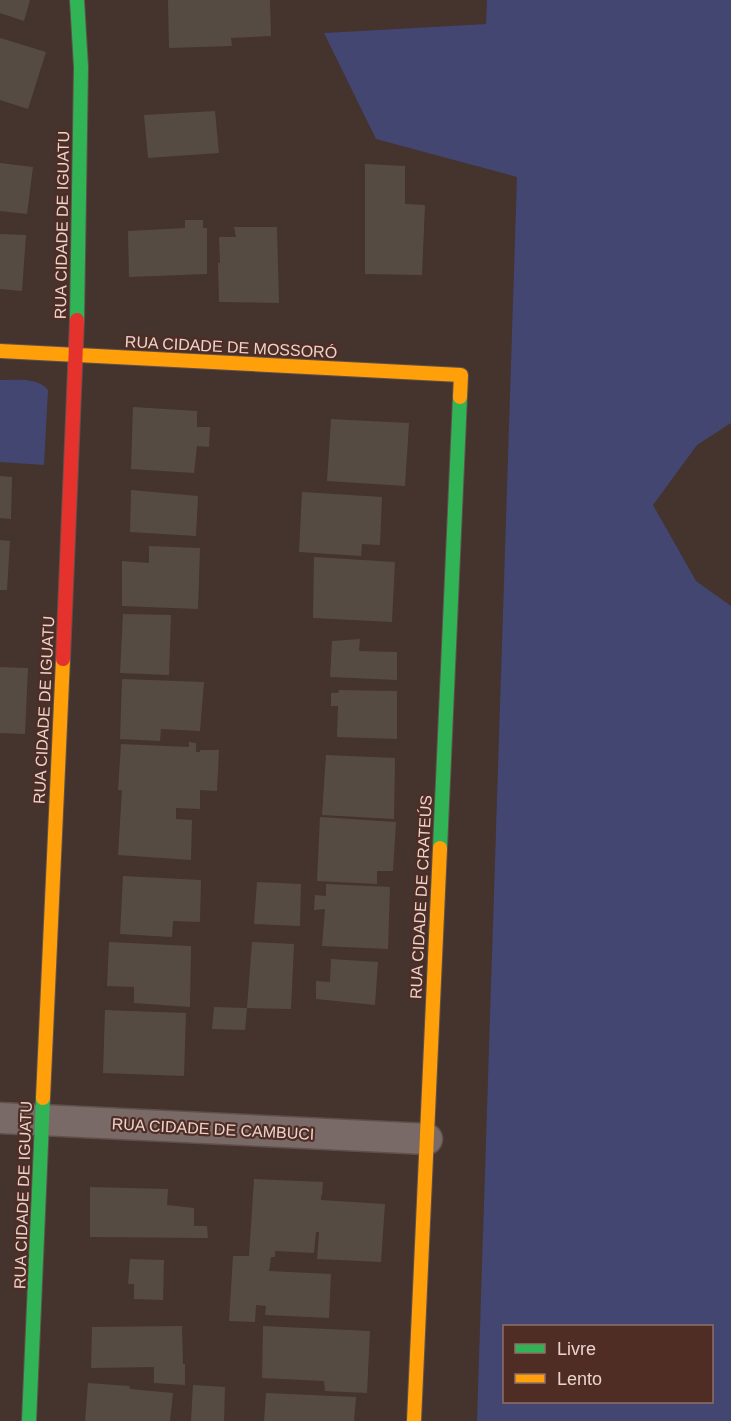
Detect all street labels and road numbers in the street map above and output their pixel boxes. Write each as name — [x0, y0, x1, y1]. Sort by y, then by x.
street label: RUA CIDADE DE IGUATU — [52, 131, 72, 319]
street label: RUA CIDADE DE MOSSORÓ — [124, 332, 338, 361]
street label: RUA CIDADE DE IGUATU — [31, 616, 57, 804]
street label: RUA CIDADE DE CRATEÚS — [406, 795, 435, 999]
street label: RUA CIDADE DE IGUATU — [11, 1101, 35, 1289]
street label: RUA CIDADE DE CAMBUCI — [111, 1115, 315, 1143]

